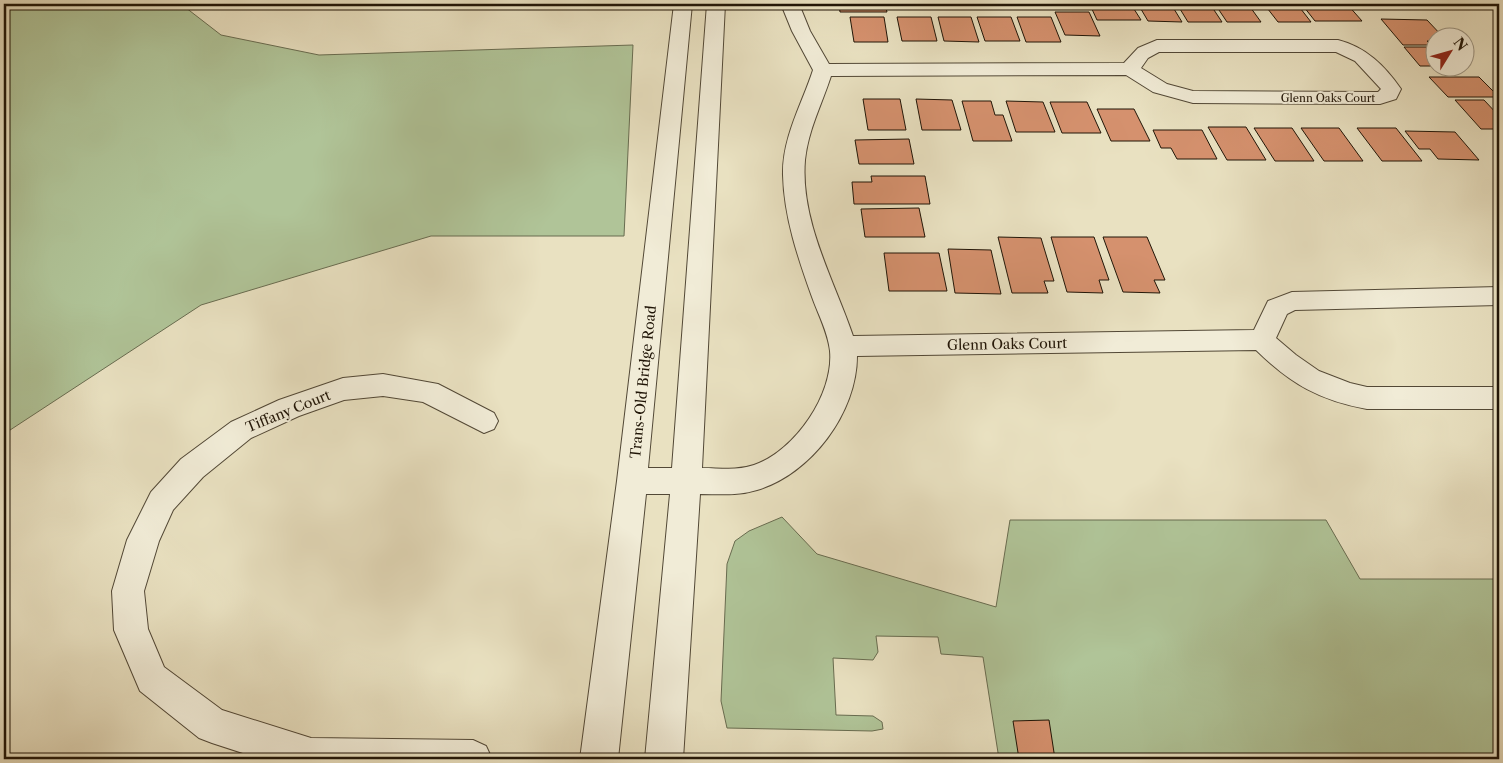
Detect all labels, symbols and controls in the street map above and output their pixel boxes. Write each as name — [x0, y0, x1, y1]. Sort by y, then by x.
north arrow — [1426, 28, 1476, 78]
text: N — [1450, 34, 1471, 54]
street label: Glenn Oaks Court — [1281, 91, 1375, 105]
street label: Trans-Old Bridge Road — [626, 304, 660, 460]
street label: Glenn Oaks Court — [947, 334, 1067, 354]
street label: Tiffany Court — [243, 386, 333, 436]

